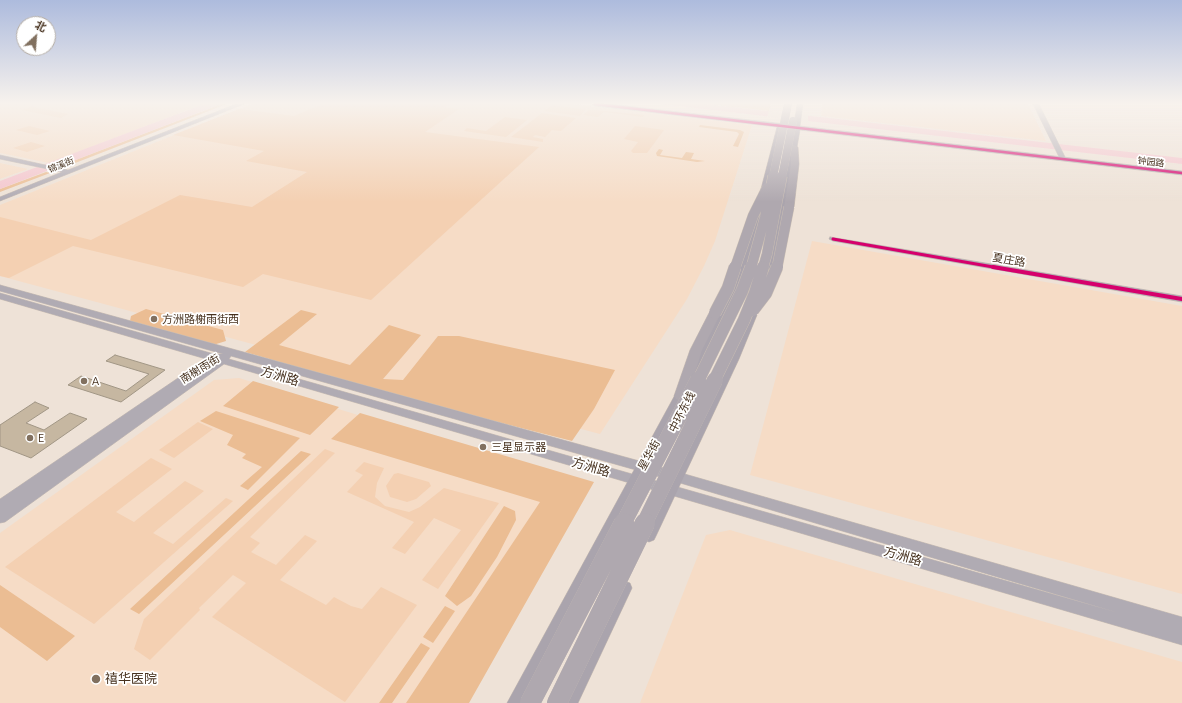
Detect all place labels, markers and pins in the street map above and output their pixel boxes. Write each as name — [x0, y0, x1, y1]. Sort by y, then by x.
place label: 方洲路榭雨街西 — [162, 312, 239, 326]
marker: 方洲路榭雨街西 — [149, 314, 159, 324]
place label: A — [92, 374, 99, 388]
marker: A — [79, 376, 89, 386]
place label: E — [38, 431, 44, 445]
marker: E — [25, 433, 35, 443]
place label: 三星显示器 — [491, 440, 546, 454]
marker: 三星显示器 — [478, 442, 488, 452]
place label: 禧华医院 — [105, 671, 157, 687]
marker: 禧华医院 — [90, 673, 102, 685]

